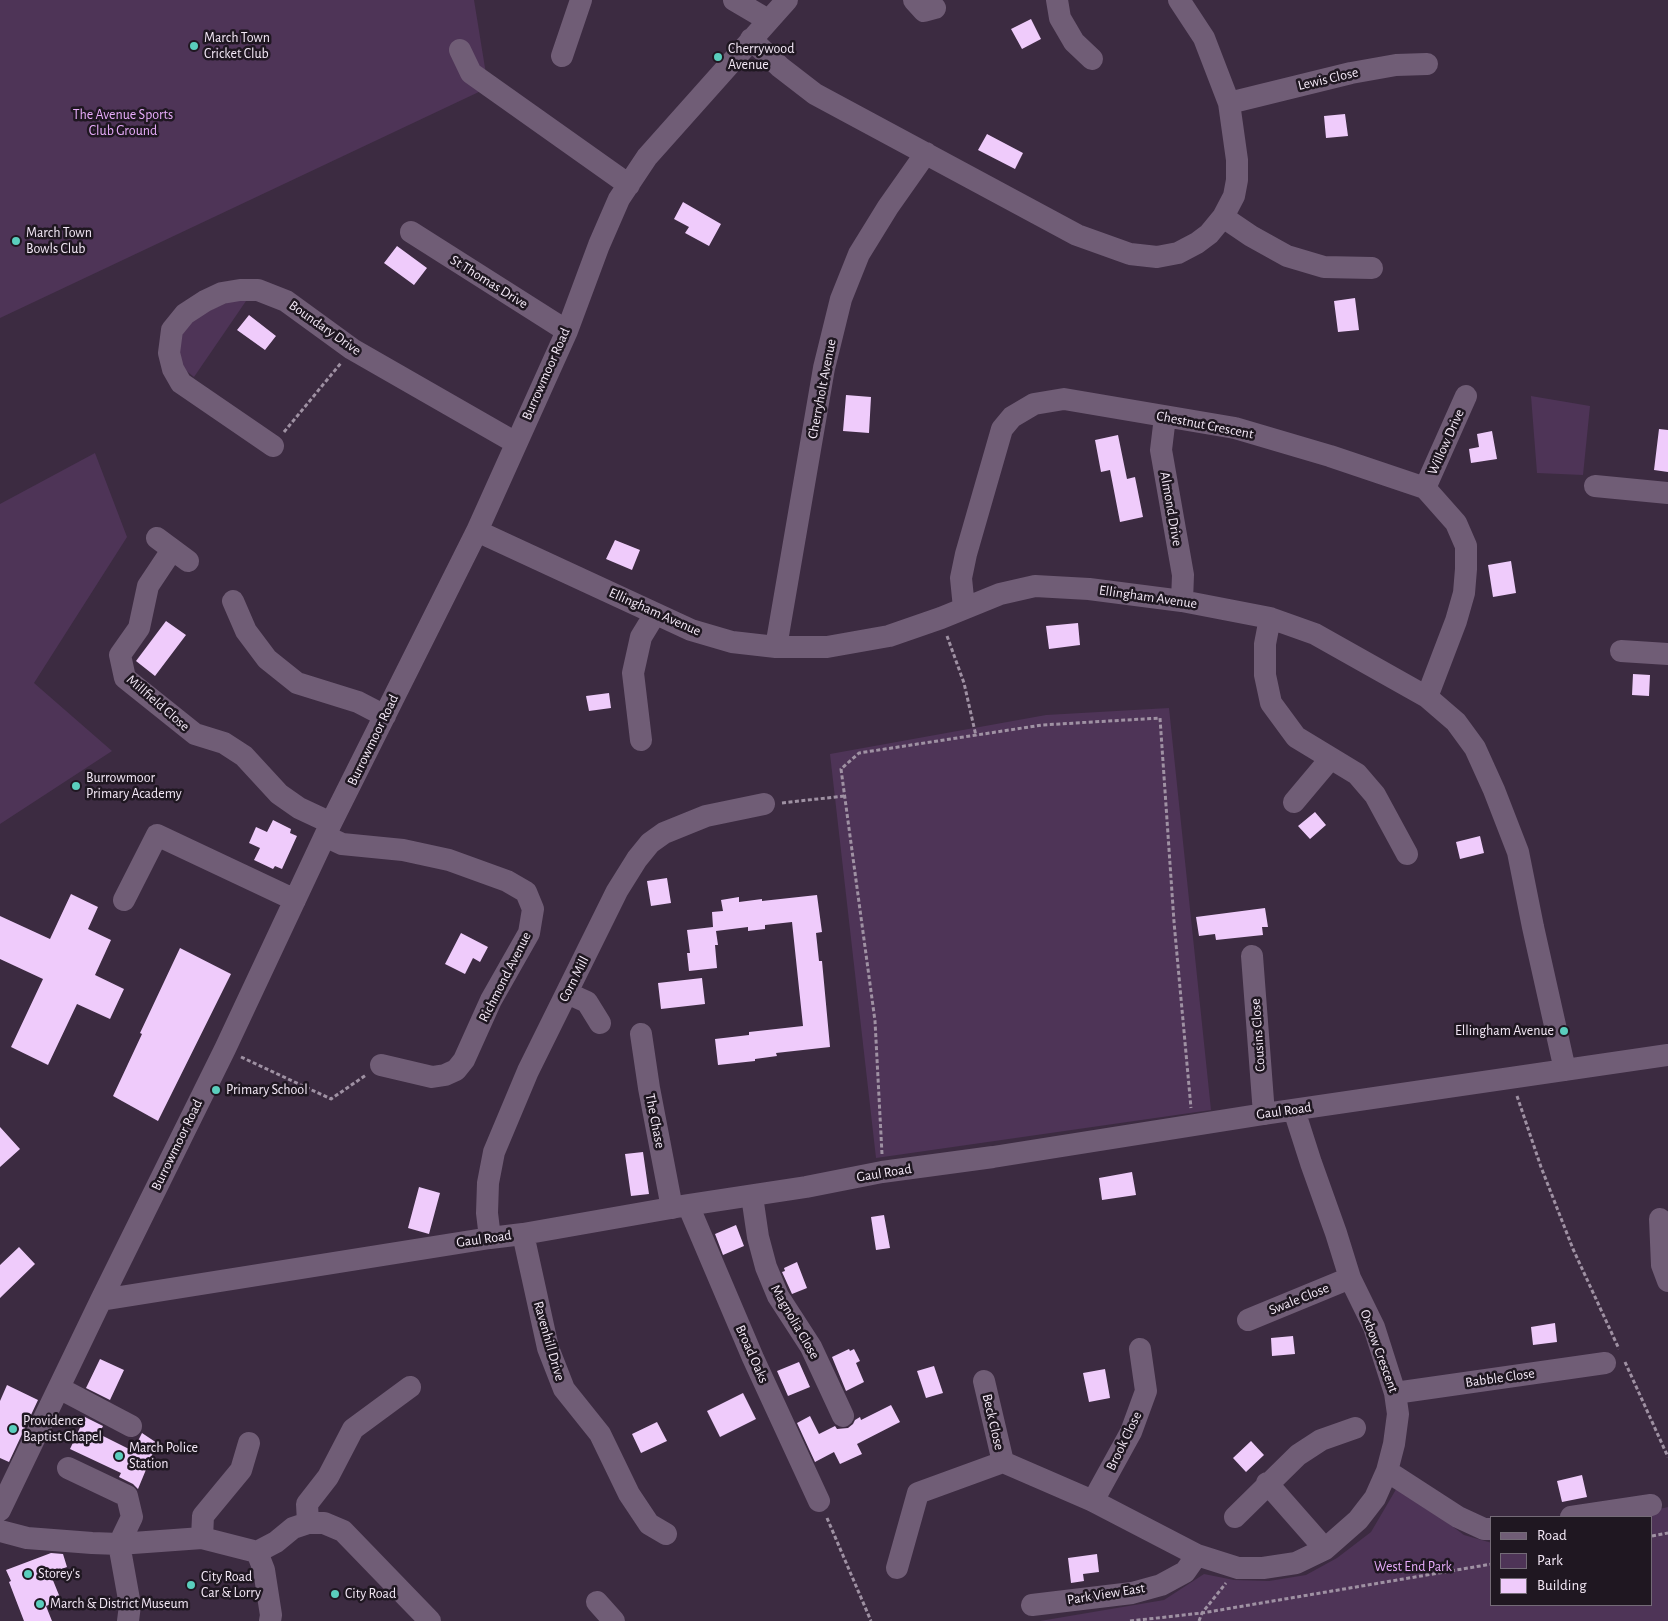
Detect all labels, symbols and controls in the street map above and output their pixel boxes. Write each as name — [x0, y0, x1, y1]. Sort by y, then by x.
place label: March Town Cricket Club — [204, 30, 270, 62]
marker: March Town Cricket Club — [188, 40, 200, 52]
place label: Cherrywood Avenue — [728, 41, 794, 74]
marker: Cherrywood Avenue — [712, 51, 724, 63]
street label: Lewis Close — [1296, 64, 1360, 94]
park label: The Avenue Sports Club Ground — [73, 107, 173, 140]
place label: March Town Bowls Club — [26, 225, 92, 258]
marker: March Town Bowls Club — [10, 235, 22, 247]
street label: St Thomas Drive — [447, 251, 531, 313]
street label: Boundary Drive — [286, 297, 364, 359]
street label: Burrowmoor Road — [518, 325, 574, 423]
street label: Cherryholt Avenue — [804, 338, 840, 440]
street label: Willow Drive — [1424, 406, 1468, 478]
street label: Chestnut Crescent — [1155, 407, 1255, 443]
street label: Almond Drive — [1156, 470, 1186, 548]
street label: Ellingham Avenue — [1098, 582, 1198, 612]
street label: Ellingham Avenue — [606, 584, 704, 640]
street label: Millfield Close — [123, 671, 193, 735]
street label: Burrowmoor Road — [344, 692, 402, 788]
place label: Burrowmoor Primary Academy — [86, 770, 182, 802]
marker: Burrowmoor Primary Academy — [70, 780, 82, 792]
street label: Richmond Avenue — [475, 929, 535, 1025]
street label: Corn Mill — [555, 953, 593, 1005]
street label: Cousins Close — [1247, 998, 1269, 1072]
place label: Ellingham Avenue — [1455, 1023, 1554, 1039]
marker: Ellingham Avenue — [1558, 1025, 1570, 1037]
place label: Primary School — [226, 1082, 308, 1098]
marker: Primary School — [210, 1084, 222, 1096]
street label: The Chase — [641, 1092, 669, 1150]
street label: Burrowmoor Road — [148, 1097, 206, 1193]
street label: Gaul Road — [1255, 1099, 1313, 1123]
street label: Gaul Road — [855, 1160, 913, 1186]
street label: Gaul Road — [455, 1227, 513, 1251]
street label: Swale Close — [1266, 1279, 1332, 1319]
street label: Magnolia Close — [767, 1282, 823, 1362]
street label: Ravenhill Drive — [530, 1299, 568, 1383]
street label: Oxbow Crescent — [1356, 1307, 1402, 1395]
street label: Broad Oaks — [732, 1322, 772, 1386]
street label: Babble Close — [1464, 1365, 1536, 1391]
street label: Beck Close — [978, 1392, 1008, 1452]
street label: Brook Close — [1103, 1409, 1145, 1473]
place label: Providence Baptist Chapel — [23, 1413, 102, 1445]
marker: Providence Baptist Chapel — [7, 1423, 19, 1435]
place label: March Police Station — [129, 1440, 198, 1472]
marker: March Police Station — [113, 1450, 125, 1462]
legend — [1490, 1516, 1653, 1606]
text: Road — [1537, 1528, 1567, 1543]
text: Park — [1537, 1553, 1563, 1568]
park label: West End Park — [1374, 1559, 1452, 1575]
place label: Storey's — [38, 1566, 80, 1582]
marker: Storey's — [22, 1568, 34, 1580]
place label: City Road Car & Lorry — [201, 1569, 261, 1601]
text: Building — [1537, 1578, 1587, 1593]
marker: City Road Car & Lorry — [185, 1579, 197, 1591]
street label: Park View East — [1066, 1580, 1146, 1608]
place label: City Road — [345, 1586, 396, 1602]
marker: City Road — [329, 1588, 341, 1600]
place label: March & District Museum — [50, 1596, 189, 1612]
marker: March & District Museum — [34, 1598, 46, 1610]

